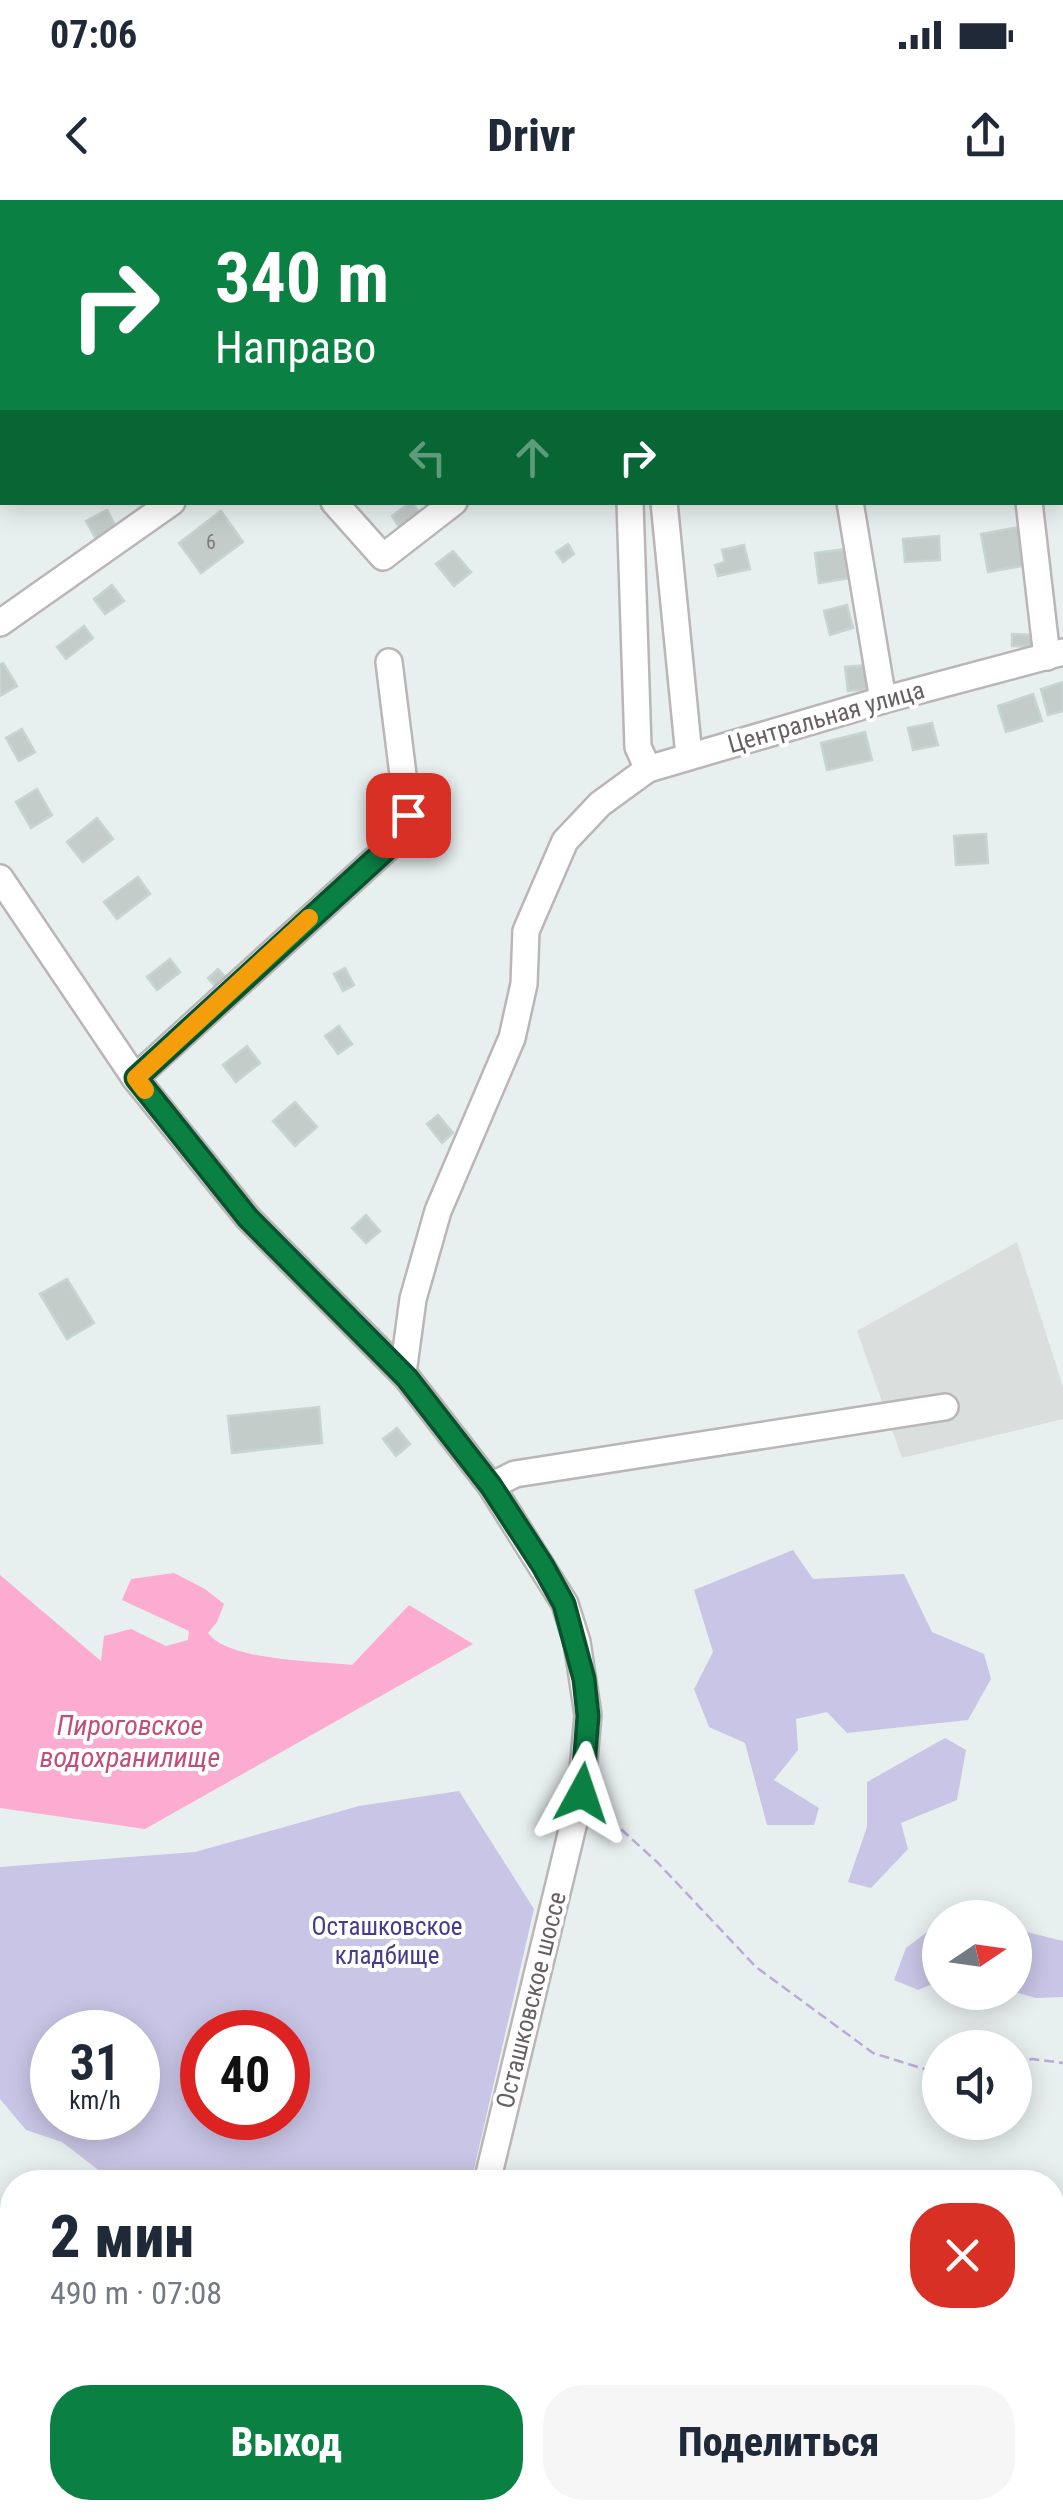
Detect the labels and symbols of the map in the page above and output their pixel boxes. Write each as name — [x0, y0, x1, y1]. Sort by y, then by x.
house number: 6 — [206, 530, 216, 554]
street label: Центральная улица — [724, 675, 928, 759]
pin — [366, 773, 451, 858]
water label: Пироговское водохранилище — [40, 1709, 220, 1774]
position arrow — [530, 1741, 634, 1845]
street label: Осташковское шоссе — [490, 1889, 572, 2111]
north arrow — [922, 1900, 1032, 2010]
park label: Осташковское кладбище — [311, 1912, 463, 1970]
speed limit sign: 40 — [180, 2010, 310, 2140]

